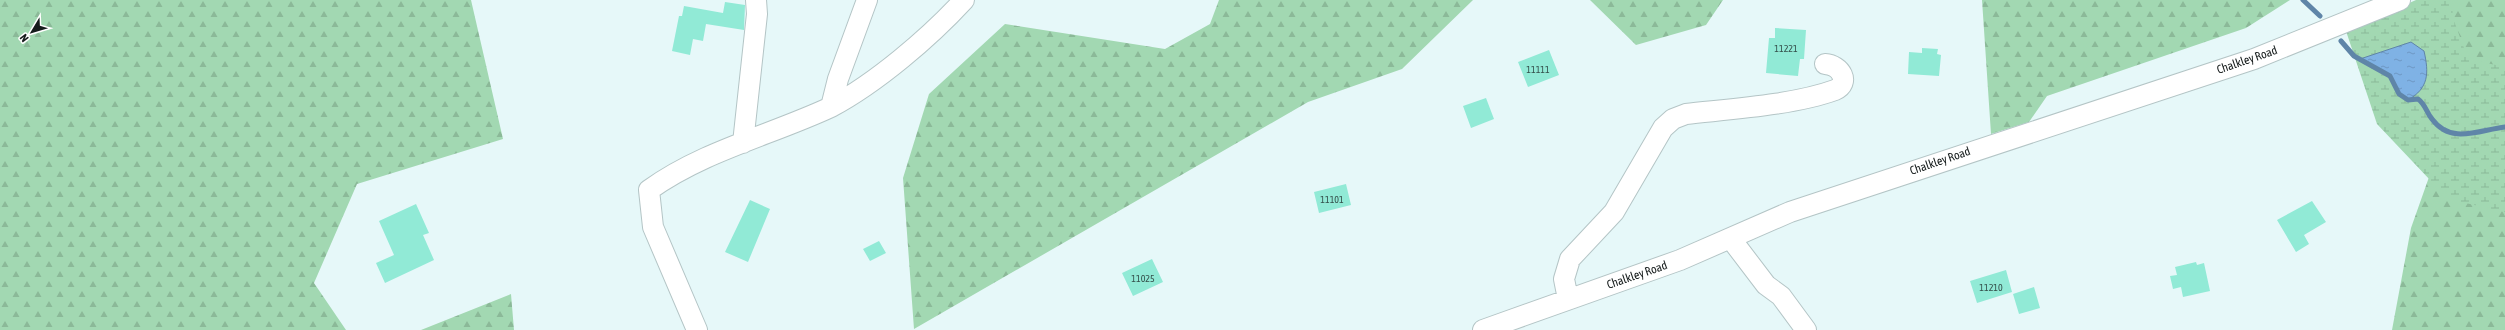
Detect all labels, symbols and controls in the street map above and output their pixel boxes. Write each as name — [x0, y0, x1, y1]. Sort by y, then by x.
north arrow — [12, 12, 52, 52]
text: N — [17, 32, 31, 44]
house number: 11221 — [1774, 43, 1798, 54]
street label: Chalkley Road — [2215, 43, 2279, 77]
house number: 11111 — [1526, 64, 1550, 75]
street label: Chalkley Road — [1908, 144, 1972, 178]
house number: 11101 — [1320, 194, 1344, 205]
street label: Chalkley Road — [1605, 258, 1669, 292]
house number: 11025 — [1131, 273, 1155, 284]
house number: 11210 — [1979, 282, 2003, 293]

